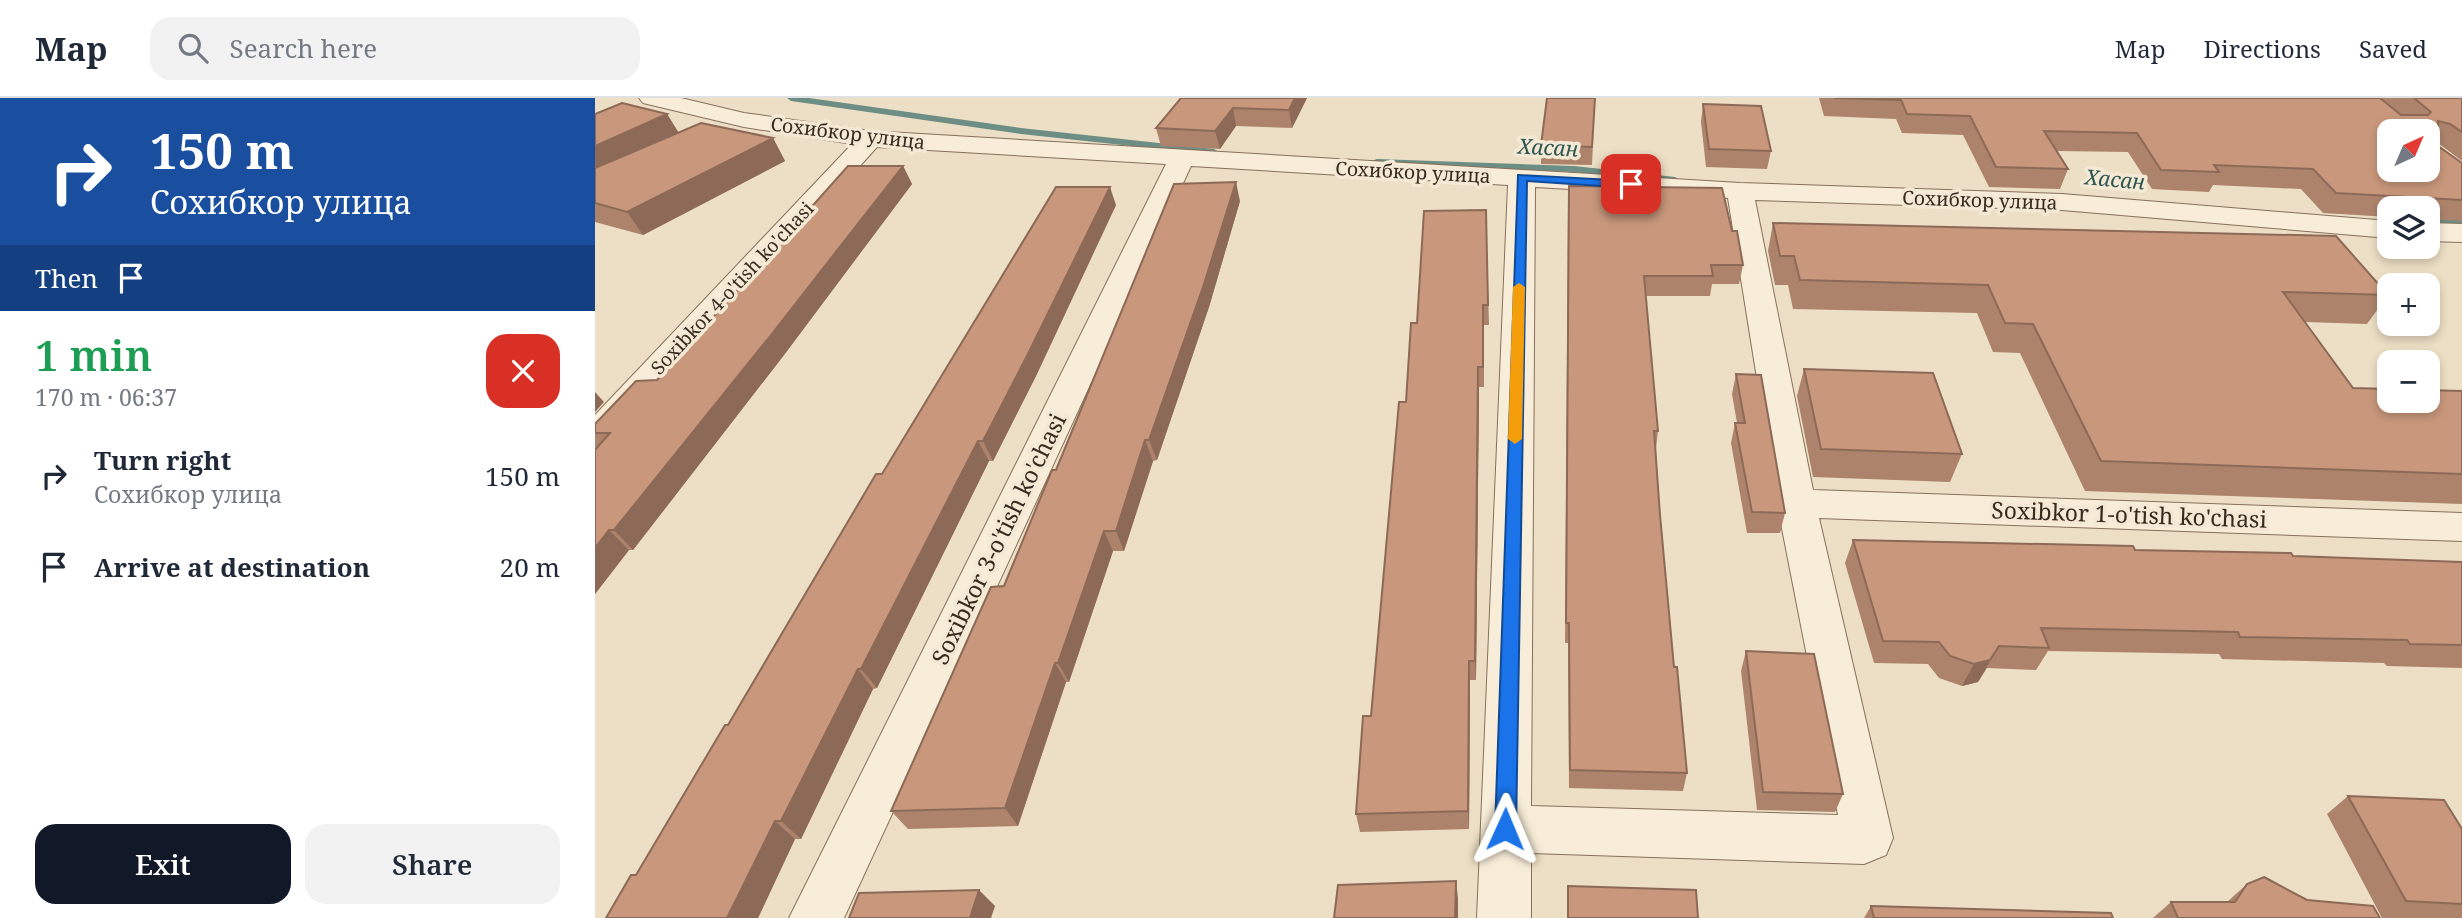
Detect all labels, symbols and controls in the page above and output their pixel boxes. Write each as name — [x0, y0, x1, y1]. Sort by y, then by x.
search box — [150, 17, 640, 80]
text: Map — [35, 26, 108, 71]
icon: search — [174, 29, 212, 67]
text: Search here — [230, 30, 377, 66]
text: Map — [2115, 32, 2166, 65]
text: Directions — [2204, 32, 2321, 65]
text: Saved — [2359, 32, 2427, 65]
street label: Сохибкор улица — [769, 111, 927, 155]
text: 150 m — [150, 117, 294, 183]
north arrow — [2377, 119, 2439, 182]
map controls — [2377, 119, 2440, 413]
icon: right — [35, 126, 126, 217]
water label: Хасан — [1515, 131, 1579, 163]
pin — [1601, 154, 1661, 214]
street label: Сохибкор улица — [1335, 155, 1491, 189]
water label: Хасан — [2082, 162, 2147, 196]
icon: arrive — [1612, 165, 1650, 203]
text: Сохибкор улица — [150, 180, 412, 223]
street label: Сохибкор улица — [1902, 184, 2058, 216]
street label: Soxibkor 4-o'tish ko'chasi — [645, 196, 819, 380]
button: layers — [2377, 196, 2440, 259]
icon: arrive — [112, 259, 150, 297]
text: Then — [35, 260, 98, 296]
button: + — [2377, 273, 2440, 336]
text: 1 min — [35, 326, 152, 383]
button: close — [486, 334, 560, 408]
button: − — [2377, 350, 2440, 413]
text: 170 m · 06:37 — [35, 381, 177, 413]
street label: Soxibkor 3-o'tish ko'chasi — [923, 407, 1073, 670]
text: Turn right — [94, 442, 231, 478]
icon: right — [35, 457, 73, 495]
text: 150 m — [485, 458, 560, 494]
text: Сохибкор улица — [94, 478, 282, 510]
street label: Soxibkor 1-o'tish ko'chasi — [1991, 493, 2268, 535]
icon: arrive — [35, 548, 73, 586]
text: Arrive at destination — [94, 549, 370, 585]
text: 20 m — [500, 549, 560, 585]
position arrow — [1468, 792, 1542, 866]
button: Exit — [35, 824, 291, 904]
button: Share — [305, 824, 560, 904]

